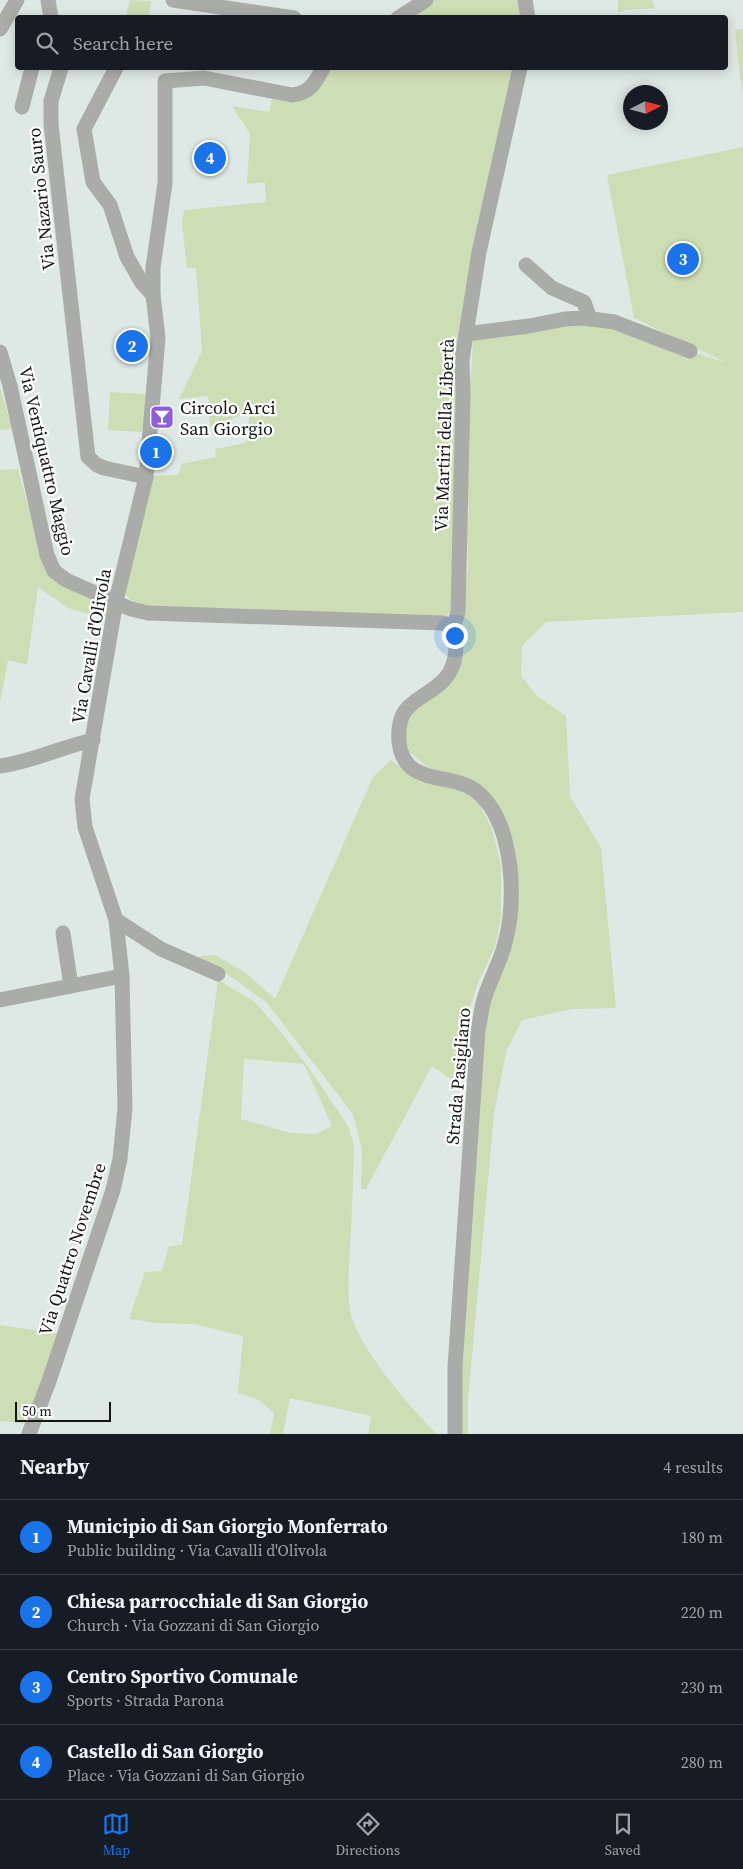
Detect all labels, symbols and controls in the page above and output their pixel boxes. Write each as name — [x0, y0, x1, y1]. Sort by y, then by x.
search box — [15, 15, 728, 70]
icon: search — [33, 29, 61, 57]
text: Search here — [73, 30, 173, 56]
north arrow — [623, 85, 668, 130]
street label: Via Nazario Sauro — [21, 126, 61, 271]
pin: 4 — [194, 139, 226, 177]
pin: 3 — [667, 240, 699, 278]
pin: 2 — [116, 327, 148, 365]
street label: Via Martiri della Libertà — [428, 337, 460, 532]
street label: Via Ventiquattro Maggio — [13, 364, 81, 558]
place label: Circolo Arci San Giorgio — [180, 395, 276, 441]
bar icon: Circolo Arci San Giorgio — [149, 404, 175, 430]
pin: 1 — [140, 433, 172, 471]
street label: Via Cavalli d'Olivola — [65, 566, 117, 726]
your location — [442, 623, 468, 649]
street label: Strada Pasigliano — [440, 1006, 476, 1146]
street label: Via Quattro Novembre — [32, 1159, 112, 1339]
scale bar — [15, 1399, 111, 1422]
text: 50 m — [22, 1401, 52, 1421]
text: Nearby — [20, 1452, 90, 1481]
text: 4 results — [663, 1456, 723, 1478]
text: Municipio di San Giorgio Monferrato — [67, 1513, 388, 1539]
text: 1 — [32, 1526, 40, 1548]
text: 180 m — [681, 1526, 723, 1548]
text: Public building · Via Cavalli d'Olivola — [67, 1539, 327, 1561]
text: Chiesa parrocchiale di San Giorgio — [67, 1588, 368, 1614]
text: 2 — [32, 1601, 40, 1623]
text: 220 m — [681, 1601, 723, 1623]
text: Church · Via Gozzani di San Giorgio — [67, 1614, 319, 1636]
text: Centro Sportivo Comunale — [67, 1663, 298, 1689]
text: 3 — [32, 1676, 40, 1698]
text: 230 m — [681, 1676, 723, 1698]
text: Sports · Strada Parona — [67, 1689, 224, 1711]
text: Castello di San Giorgio — [67, 1738, 264, 1764]
text: 4 — [32, 1751, 40, 1773]
text: 280 m — [681, 1751, 723, 1773]
text: Place · Via Gozzani di San Giorgio — [67, 1764, 305, 1786]
tab: Map — [102, 1810, 130, 1860]
tab: Directions — [335, 1810, 400, 1860]
tab: Saved — [605, 1810, 641, 1860]

